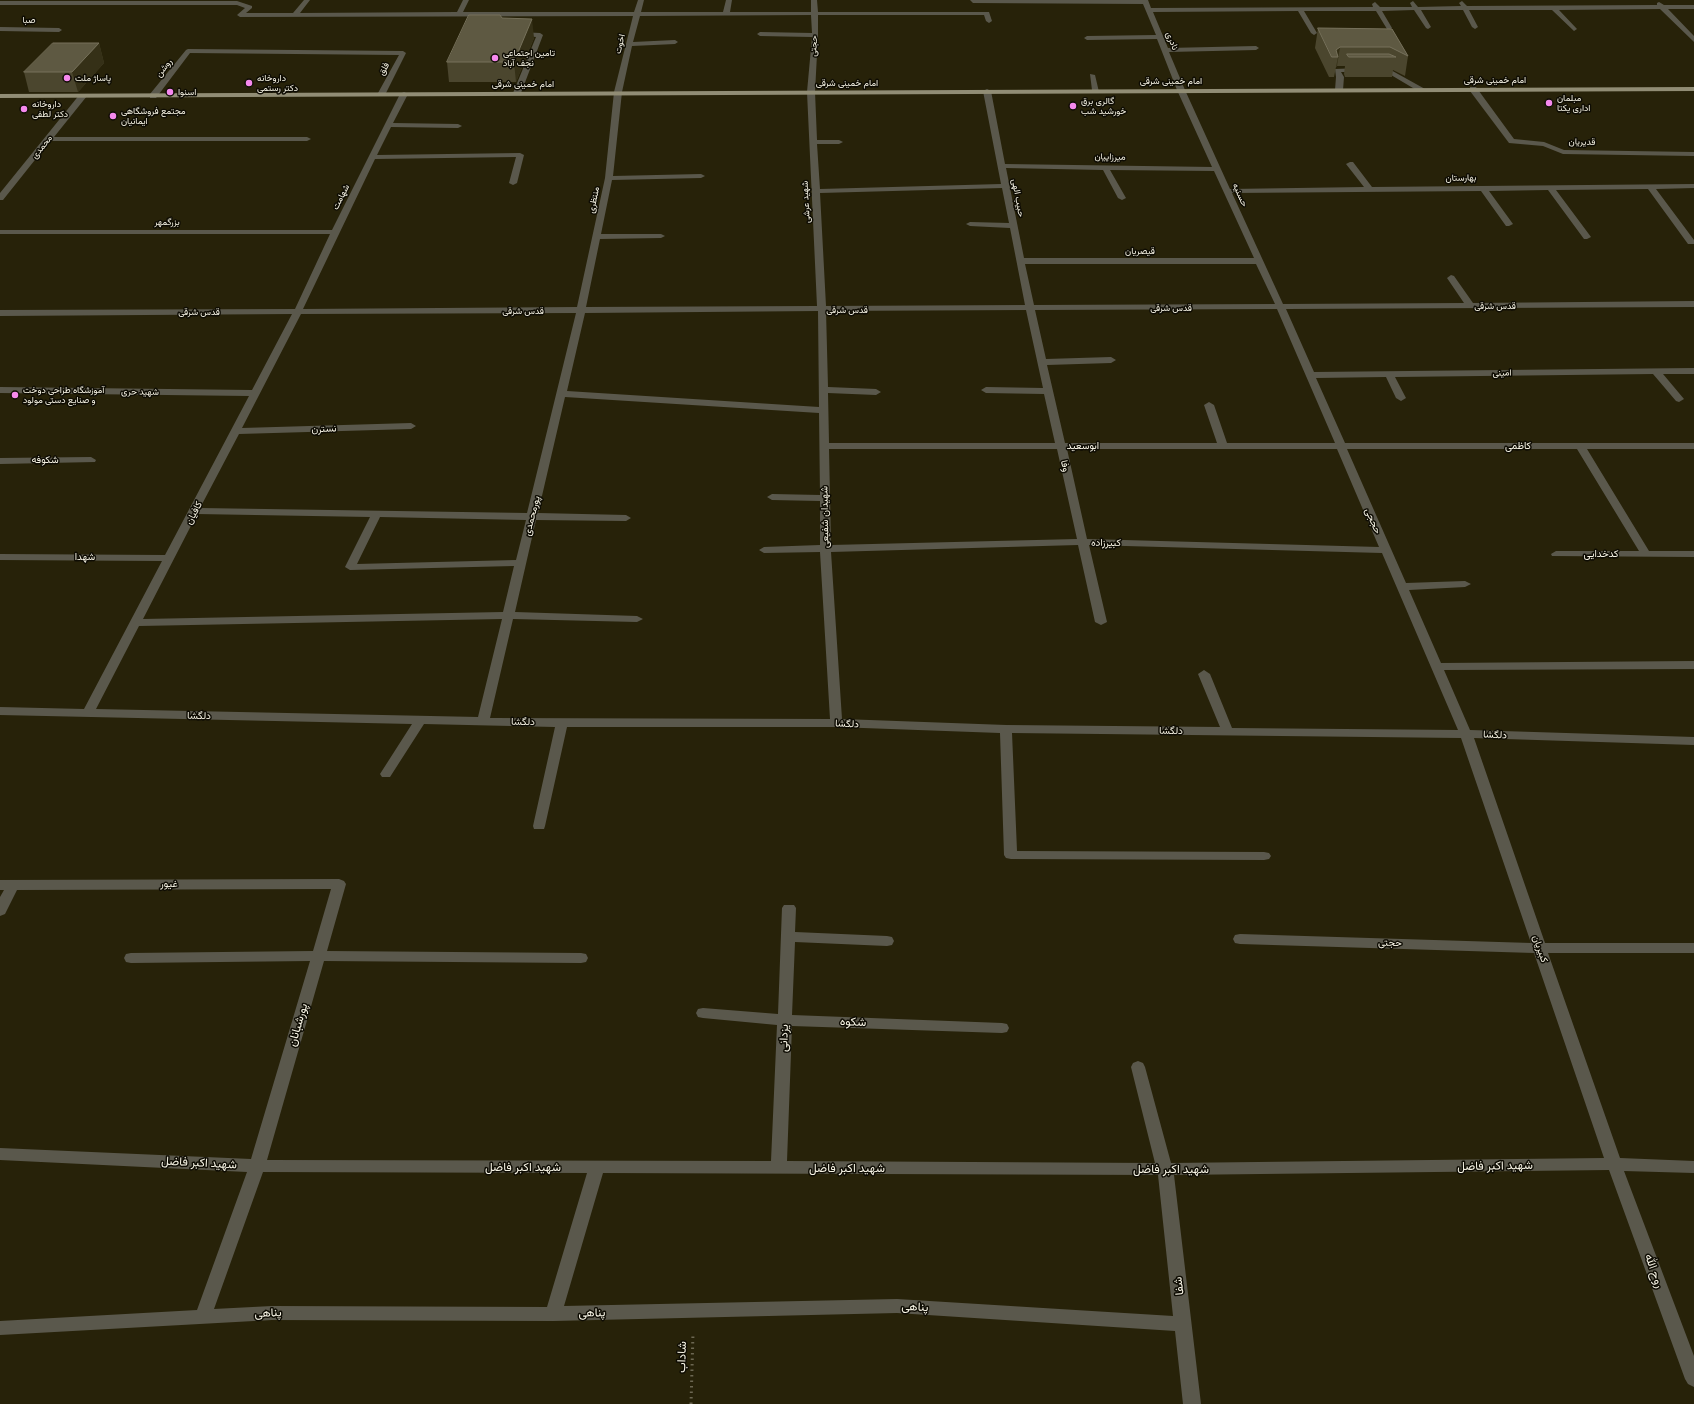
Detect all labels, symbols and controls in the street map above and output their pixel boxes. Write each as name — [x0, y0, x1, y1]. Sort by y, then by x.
street label: صبا — [22, 15, 36, 25]
street label: نادری — [1163, 30, 1181, 52]
street label: اخوت — [612, 33, 628, 55]
street label: حجتی — [808, 35, 820, 57]
place label: تامین اجتماعی نجف آباد — [503, 48, 555, 69]
marker: تامین اجتماعی نجف آباد — [490, 53, 500, 63]
street label: روشن — [153, 57, 175, 79]
street label: فلق — [376, 61, 392, 77]
marker: پاساژ ملت — [62, 73, 72, 83]
place label: پاساژ ملت — [75, 73, 111, 83]
place label: داروخانه دکتر رستمی — [257, 73, 298, 94]
street label: امام خمینی شرقی — [1464, 75, 1526, 85]
street label: امام خمینی شرقی — [1140, 76, 1202, 86]
marker: داروخانه دکتر رستمی — [244, 78, 254, 88]
street label: امام خمینی شرقی — [816, 78, 878, 88]
street label: امام خمینی شرقی — [492, 79, 554, 89]
marker: اسنوا — [165, 87, 175, 97]
place label: اسنوا — [178, 87, 196, 97]
place label: مبلمان اداری یکتا — [1557, 93, 1590, 114]
place label: گالری برق خورشید شب — [1081, 96, 1126, 117]
marker: مبلمان اداری یکتا — [1544, 98, 1554, 108]
place label: داروخانه دکتر لطفی — [32, 99, 68, 120]
marker: گالری برق خورشید شب — [1068, 101, 1078, 111]
marker: داروخانه دکتر لطفی — [19, 104, 29, 114]
place label: مجتمع فروشگاهی ایمانیان — [121, 106, 186, 127]
marker: مجتمع فروشگاهی ایمانیان — [108, 111, 118, 121]
street label: محمدی — [29, 133, 55, 161]
street label: قدیریان — [1569, 136, 1595, 148]
street label: میرزاییان — [1094, 151, 1126, 163]
street label: بهارستان — [1445, 172, 1477, 184]
street label: حبیب الهی — [1009, 178, 1027, 218]
street label: شهید عرشی — [800, 181, 812, 223]
street label: شهامت — [330, 182, 352, 212]
street label: حسنیه — [1230, 182, 1250, 208]
street label: منتظری — [586, 186, 602, 214]
street label: بزرگمهر — [154, 217, 180, 227]
street label: قیصریان — [1125, 246, 1155, 256]
street label: قدس شرقی — [1474, 301, 1516, 311]
street label: قدس شرقی — [1150, 303, 1192, 313]
street label: قدس شرقی — [826, 305, 868, 315]
street label: قدس شرقی — [502, 306, 544, 316]
street label: قدس شرقی — [178, 307, 220, 317]
street label: امینی — [1492, 367, 1512, 379]
place label: آموزشگاه طراحی دوخت و صنایع دستی مولود — [23, 385, 104, 406]
street label: شهید حری — [121, 386, 159, 398]
marker: آموزشگاه طراحی دوخت و صنایع دستی مولود — [10, 390, 20, 400]
street label: نسترن — [311, 423, 337, 435]
street label: ابوسعید — [1067, 440, 1099, 452]
street label: کاظمی — [1505, 440, 1531, 452]
street label: شکوفه — [31, 454, 59, 466]
street label: وفا — [1058, 459, 1072, 473]
street label: شهیدان شفیعی — [818, 486, 832, 548]
street label: پورمحمدی — [521, 495, 543, 537]
street label: کافیان — [183, 499, 205, 527]
street label: حججی — [1362, 506, 1384, 536]
street label: کبیرزاده — [1091, 537, 1121, 549]
street label: کدخدایی — [1583, 548, 1619, 560]
street label: شهدا — [75, 551, 95, 563]
street label: دلگشا — [187, 710, 211, 722]
street label: دلگشا — [511, 716, 535, 728]
street label: دلگشا — [835, 718, 859, 730]
street label: دلگشا — [1159, 725, 1183, 737]
street label: دلگشا — [1483, 729, 1507, 741]
street label: غیور — [160, 878, 178, 890]
street label: کبیریان — [1530, 934, 1550, 964]
street label: حجتی — [1378, 937, 1402, 949]
street label: پورشبانان — [285, 1002, 311, 1048]
street label: شکوه — [839, 1014, 867, 1030]
street label: یزدانی — [776, 1024, 792, 1052]
street label: شهید اکبر فاضل — [161, 1154, 237, 1172]
street label: شهید اکبر فاضل — [1457, 1158, 1533, 1174]
street label: شهید اکبر فاضل — [485, 1160, 561, 1174]
street label: شهید اکبر فاضل — [809, 1161, 885, 1175]
street label: شهید اکبر فاضل — [1133, 1162, 1209, 1176]
street label: روح الله — [1641, 1252, 1667, 1290]
street label: شفا — [1171, 1276, 1187, 1296]
street label: پناهی — [901, 1299, 929, 1315]
street label: پناهی — [254, 1305, 282, 1321]
street label: پناهی — [578, 1306, 606, 1320]
street label: شاداب — [674, 1341, 690, 1373]

